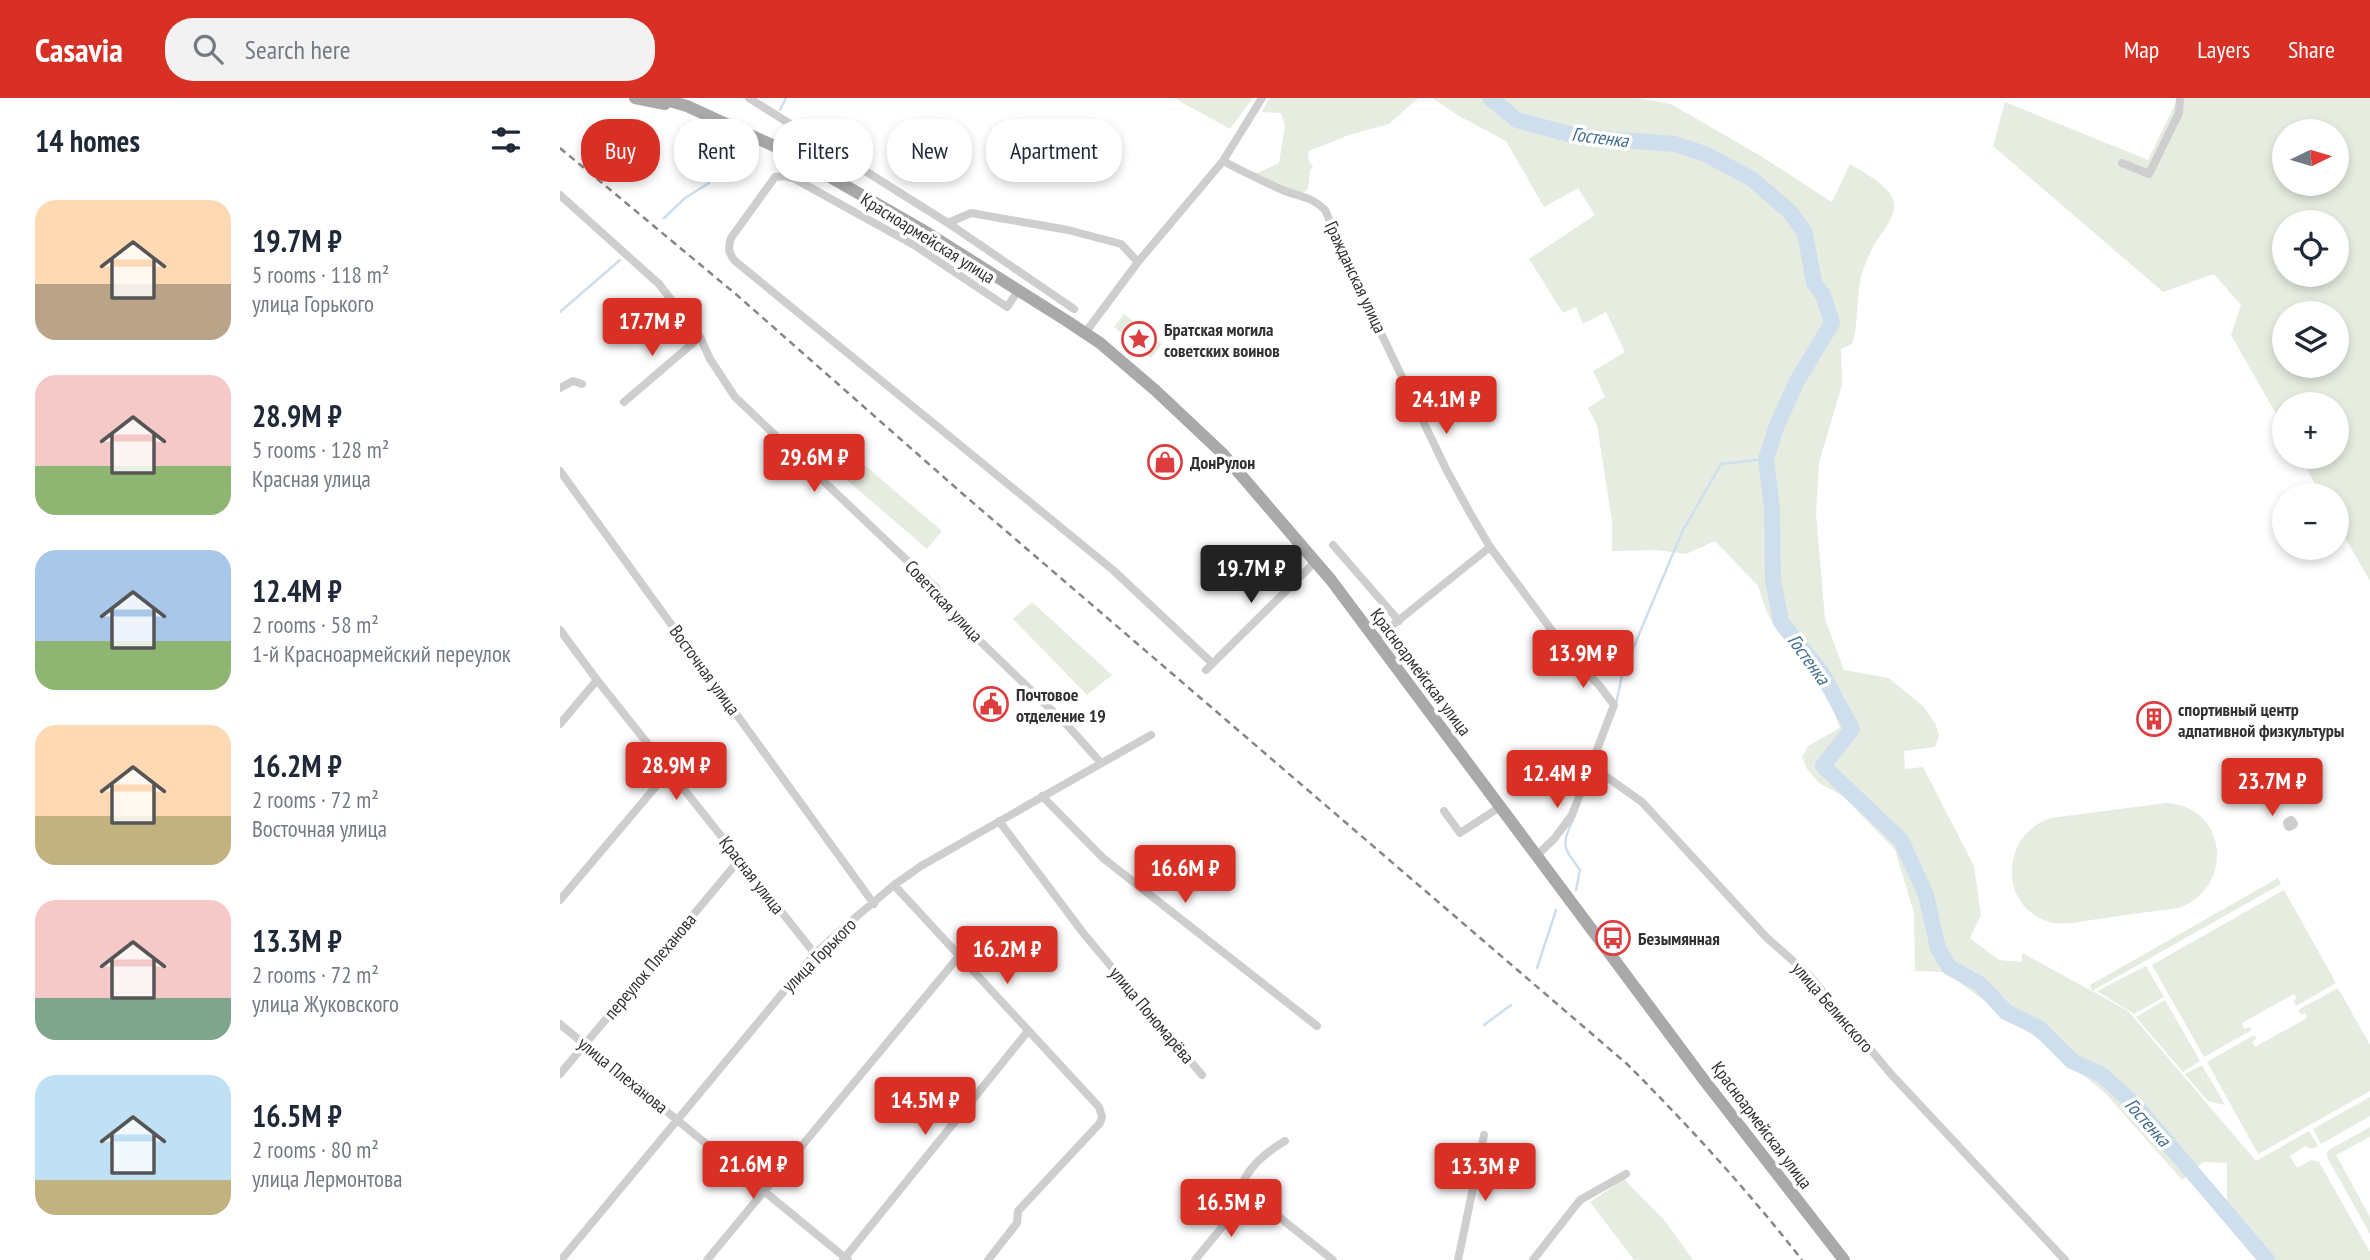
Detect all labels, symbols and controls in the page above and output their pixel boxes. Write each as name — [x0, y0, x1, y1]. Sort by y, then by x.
search box — [165, 18, 655, 81]
text: Casavia — [35, 28, 123, 71]
icon: search — [189, 30, 227, 68]
text: Search here — [245, 33, 351, 66]
text: Map — [2124, 34, 2159, 65]
text: Layers — [2197, 34, 2250, 65]
text: Share — [2288, 34, 2335, 65]
chip: Buy — [581, 119, 660, 182]
chip: Rent — [674, 119, 759, 182]
chip: Filters — [773, 119, 873, 182]
chip: New — [887, 119, 972, 182]
chip: Apartment — [986, 119, 1122, 182]
north arrow — [2272, 119, 2348, 196]
map controls — [2272, 119, 2349, 560]
text: 14 homes — [35, 121, 140, 160]
icon: filters — [487, 121, 525, 159]
water label: Гостенка — [1570, 122, 1631, 153]
street label: Красноармейская улица — [857, 187, 999, 289]
button: locate — [2272, 210, 2349, 287]
street label: Гражданская улица — [1320, 217, 1392, 337]
text: 19.7M ₽ — [252, 221, 342, 260]
icon: home — [91, 228, 175, 312]
text: 5 rooms · 118 m² — [252, 260, 389, 289]
text: улица Горького — [252, 289, 374, 318]
pin: 17.7M ₽ — [587, 299, 717, 358]
button: layers — [2272, 301, 2349, 378]
text: 17.7M ₽ — [619, 306, 685, 335]
place label: Братская могила советских воинов — [1164, 318, 1280, 362]
place icon: Братская могила советских воинов — [1120, 320, 1158, 358]
pin: 24.1M ₽ — [1381, 376, 1511, 436]
text: 24.1M ₽ — [1412, 384, 1480, 413]
button: + — [2272, 392, 2349, 469]
text: 28.9M ₽ — [252, 396, 342, 435]
icon: home — [91, 403, 175, 487]
pin: 29.6M ₽ — [749, 434, 879, 494]
text: 5 rooms · 128 m² — [252, 435, 389, 464]
text: 29.6M ₽ — [780, 442, 848, 471]
shop icon: ДонРулон — [1146, 443, 1184, 481]
place label: ДонРулон — [1190, 451, 1255, 474]
text: Красная улица — [252, 464, 371, 493]
button: − — [2272, 483, 2349, 560]
pin: 19.7M ₽ — [1186, 546, 1316, 605]
text: 19.7M ₽ — [1217, 553, 1285, 582]
street label: Советская улица — [900, 555, 988, 647]
text: 12.4M ₽ — [252, 571, 342, 610]
icon: home — [91, 578, 175, 662]
street label: Красноармейская улица — [1366, 604, 1476, 740]
text: 2 rooms · 58 m² — [252, 610, 379, 639]
street label: Восточная улица — [665, 621, 745, 719]
water label: Гостенка — [1783, 629, 1836, 690]
pin: 13.9M ₽ — [1518, 630, 1648, 690]
text: 13.9M ₽ — [1549, 638, 1617, 667]
text: 1-й Красноармейский переулок — [252, 639, 511, 668]
place label: Почтовое отделение 19 — [1016, 683, 1106, 727]
public building icon: Почтовое отделение 19 — [972, 685, 1010, 723]
place label: спортивный центр адпативной физкультуры — [2178, 698, 2344, 742]
building icon: спортивный центр адпативной физкультуры — [2135, 700, 2173, 738]
pin: 28.9M ₽ — [611, 742, 741, 802]
text: 16.2M ₽ — [252, 746, 342, 785]
text: 28.9M ₽ — [642, 750, 710, 779]
pin: 12.4M ₽ — [1492, 750, 1622, 810]
icon: home — [91, 753, 175, 837]
text: 12.4M ₽ — [1523, 758, 1591, 787]
pin: 23.7M ₽ — [2207, 758, 2337, 818]
text: 23.7M ₽ — [2238, 766, 2306, 795]
text: 2 rooms · 72 m² — [252, 785, 379, 814]
text: Восточная улица — [252, 814, 387, 843]
street label: Красная улица — [714, 831, 790, 919]
pin: 16.6M ₽ — [1120, 846, 1250, 905]
text: 16.6M ₽ — [1151, 853, 1219, 882]
street label: переулок Плеханова — [599, 908, 701, 1024]
street label: улица Горького — [777, 913, 861, 997]
bus stop icon: Безымянная — [1594, 919, 1632, 957]
text: 13.3M ₽ — [252, 921, 342, 960]
pin: 16.2M ₽ — [942, 926, 1072, 986]
place label: Безымянная — [1638, 927, 1720, 950]
icon: home — [91, 928, 175, 1012]
text: 16.2M ₽ — [973, 934, 1041, 963]
street label: улица Белинского — [1787, 957, 1879, 1057]
text: 2 rooms · 72 m² — [252, 960, 379, 989]
street label: улица Пономарёва — [1105, 962, 1199, 1068]
text: улица Жуковского — [252, 989, 399, 1018]
street label: улица Плеханова — [573, 1032, 673, 1118]
street label: Красноармейская улица — [1707, 1057, 1817, 1193]
pin: 14.5M ₽ — [860, 1077, 990, 1137]
text: 14.5M ₽ — [891, 1085, 959, 1114]
water label: Гостенка — [2120, 1093, 2177, 1152]
text: 16.5M ₽ — [252, 1096, 342, 1135]
icon: home — [91, 1103, 175, 1187]
text: 2 rooms · 80 m² — [252, 1135, 379, 1164]
pin: 21.6M ₽ — [688, 1142, 818, 1201]
pin: 13.3M ₽ — [1420, 1144, 1550, 1203]
text: 21.6M ₽ — [719, 1149, 787, 1178]
text: 13.3M ₽ — [1451, 1151, 1519, 1180]
text: улица Лермонтова — [252, 1164, 403, 1193]
pin: 16.5M ₽ — [1166, 1180, 1296, 1239]
text: 16.5M ₽ — [1197, 1187, 1265, 1216]

